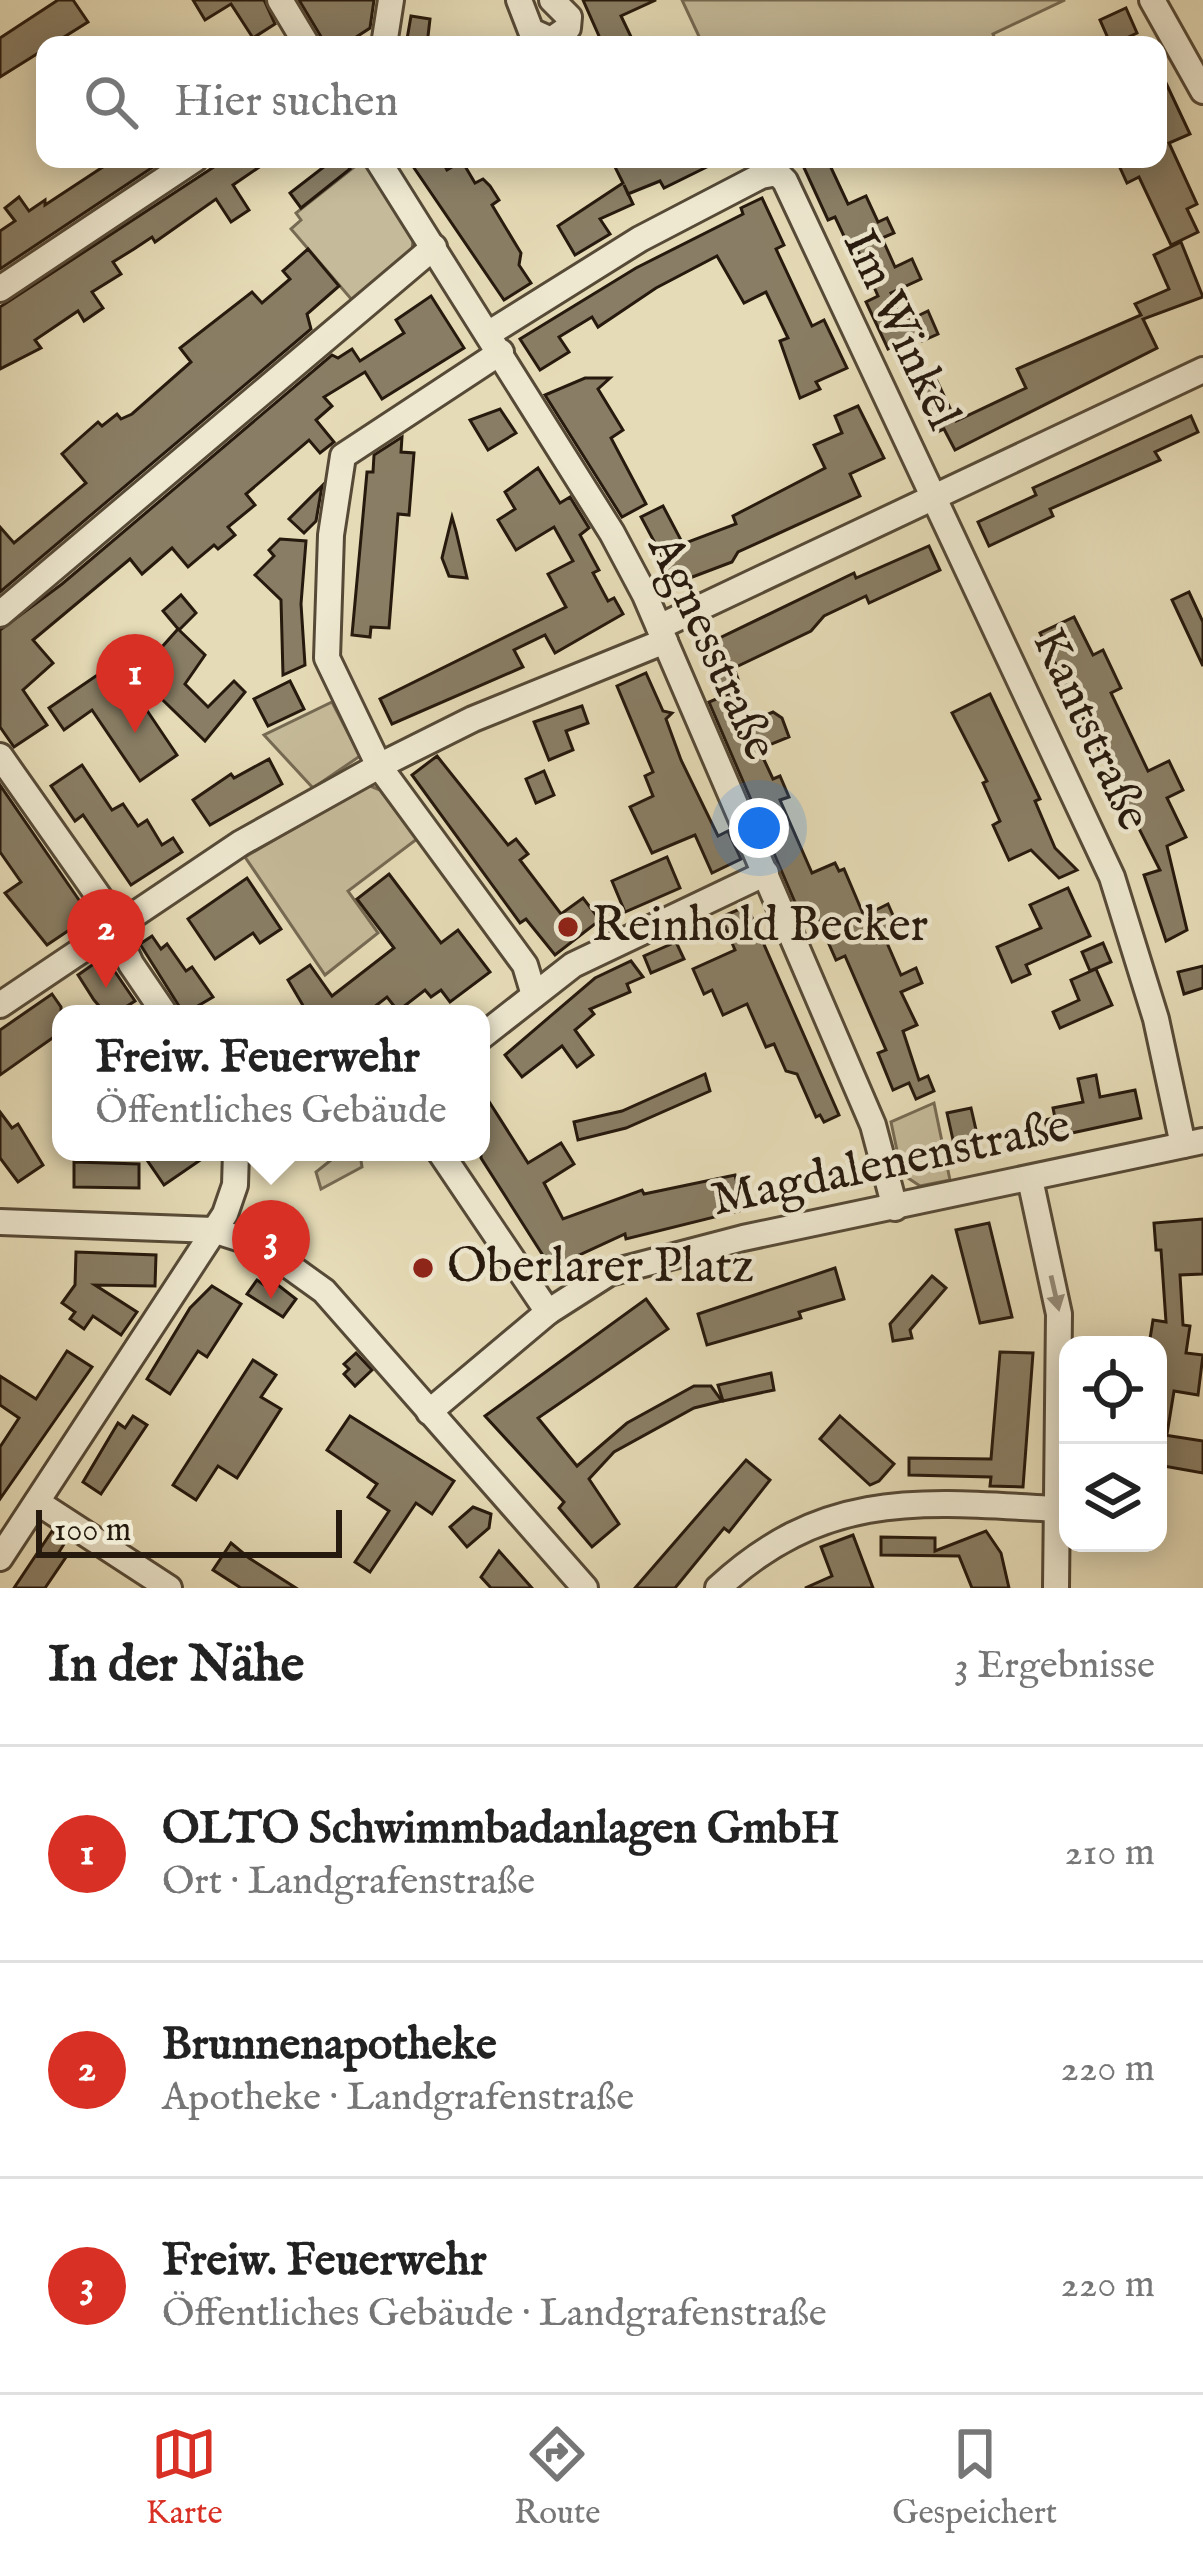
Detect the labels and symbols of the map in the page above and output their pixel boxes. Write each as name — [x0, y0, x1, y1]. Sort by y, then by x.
street label: Im Winkel — [828, 221, 973, 440]
street label: Agnesstraße — [632, 525, 789, 770]
street label: Kantstraße — [1017, 620, 1163, 840]
pin: 1 — [96, 634, 174, 733]
your location — [729, 798, 789, 858]
pin: 2 — [67, 889, 145, 988]
place label: Reinhold Becker — [592, 897, 928, 957]
marker: Reinhold Becker — [555, 914, 581, 940]
street label: Magdalenenstraße — [706, 1097, 1076, 1231]
pin: 3 — [232, 1200, 310, 1299]
place label: Oberlarer Platz — [447, 1238, 754, 1298]
marker: Oberlarer Platz — [410, 1255, 436, 1281]
one-way arrow — [1046, 1275, 1065, 1313]
scale bar — [36, 1504, 342, 1557]

